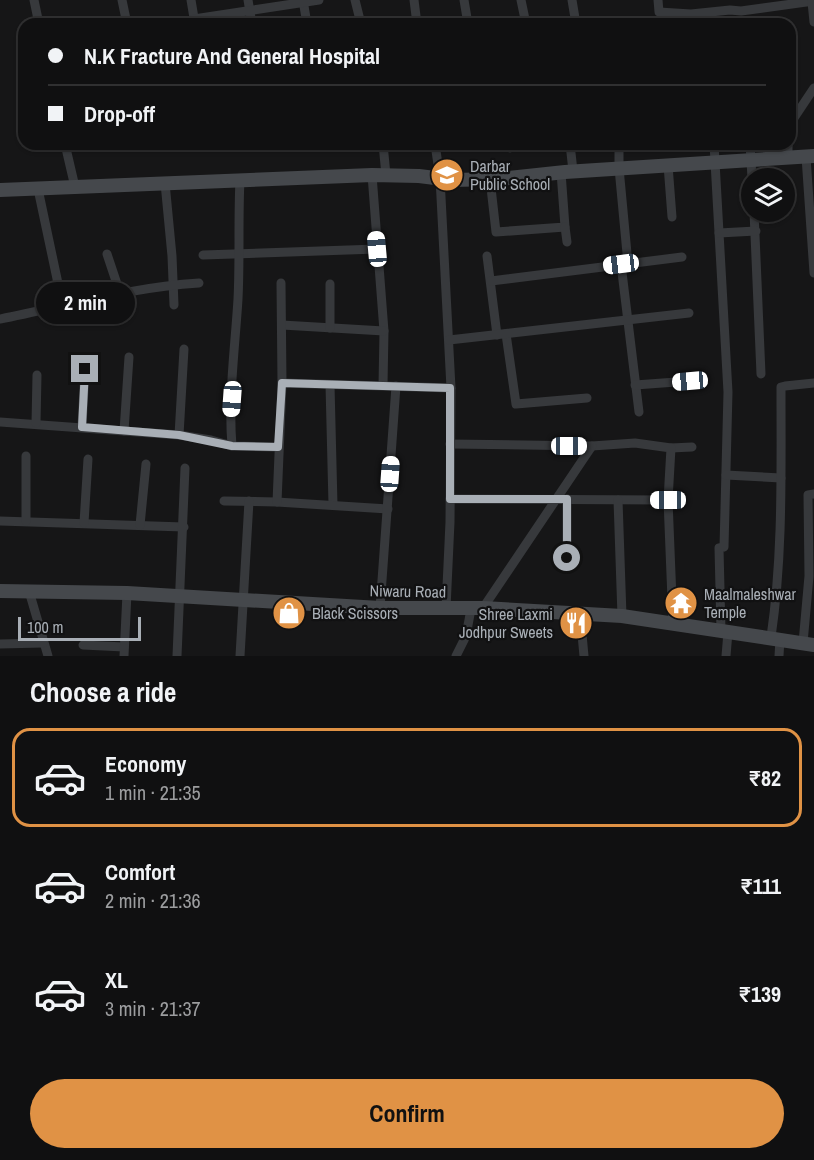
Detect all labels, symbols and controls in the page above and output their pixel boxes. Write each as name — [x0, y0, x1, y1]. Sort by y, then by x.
text: N.K Fracture And General Hospital — [84, 41, 380, 71]
text: Drop-off — [84, 99, 155, 129]
place label: Darbar Public School — [470, 155, 550, 195]
school or university icon: Darbar Public School — [429, 157, 465, 193]
map controls — [741, 168, 795, 222]
button: layers — [741, 168, 795, 222]
car — [366, 230, 388, 268]
car — [602, 253, 640, 275]
callout: 2 min — [36, 282, 134, 324]
text: 2 min — [64, 289, 107, 316]
route end — [71, 355, 98, 382]
car — [671, 370, 709, 392]
car — [222, 380, 242, 418]
car — [551, 437, 587, 455]
car — [380, 455, 400, 493]
car — [650, 491, 686, 509]
route start — [553, 544, 580, 571]
street label: Niwaru Road — [370, 579, 446, 603]
place label: Maalmaleshwar Temple — [704, 583, 796, 623]
temple icon: Maalmaleshwar Temple — [663, 585, 699, 621]
shop icon: Black Scissors — [271, 595, 307, 631]
place label: Black Scissors — [312, 602, 398, 624]
place label: Shree Laxmi Jodhpur Sweets — [459, 603, 553, 643]
restaurant icon: Shree Laxmi Jodhpur Sweets — [558, 605, 594, 641]
scale bar — [18, 614, 141, 642]
text: 100 m — [27, 616, 63, 638]
text: Choose a ride — [30, 674, 176, 710]
text: Economy — [105, 749, 186, 779]
icon: car — [33, 751, 87, 805]
text: ₹82 — [748, 763, 781, 793]
text: 1 min · 21:35 — [105, 779, 201, 806]
text: Comfort — [105, 857, 175, 887]
icon: car — [33, 859, 87, 913]
text: ₹111 — [740, 871, 781, 901]
text: 2 min · 21:36 — [105, 887, 201, 914]
text: XL — [105, 965, 128, 995]
icon: car — [33, 967, 87, 1021]
text: ₹139 — [738, 979, 781, 1009]
text: 3 min · 21:37 — [105, 995, 201, 1022]
button: Confirm — [30, 1079, 784, 1148]

